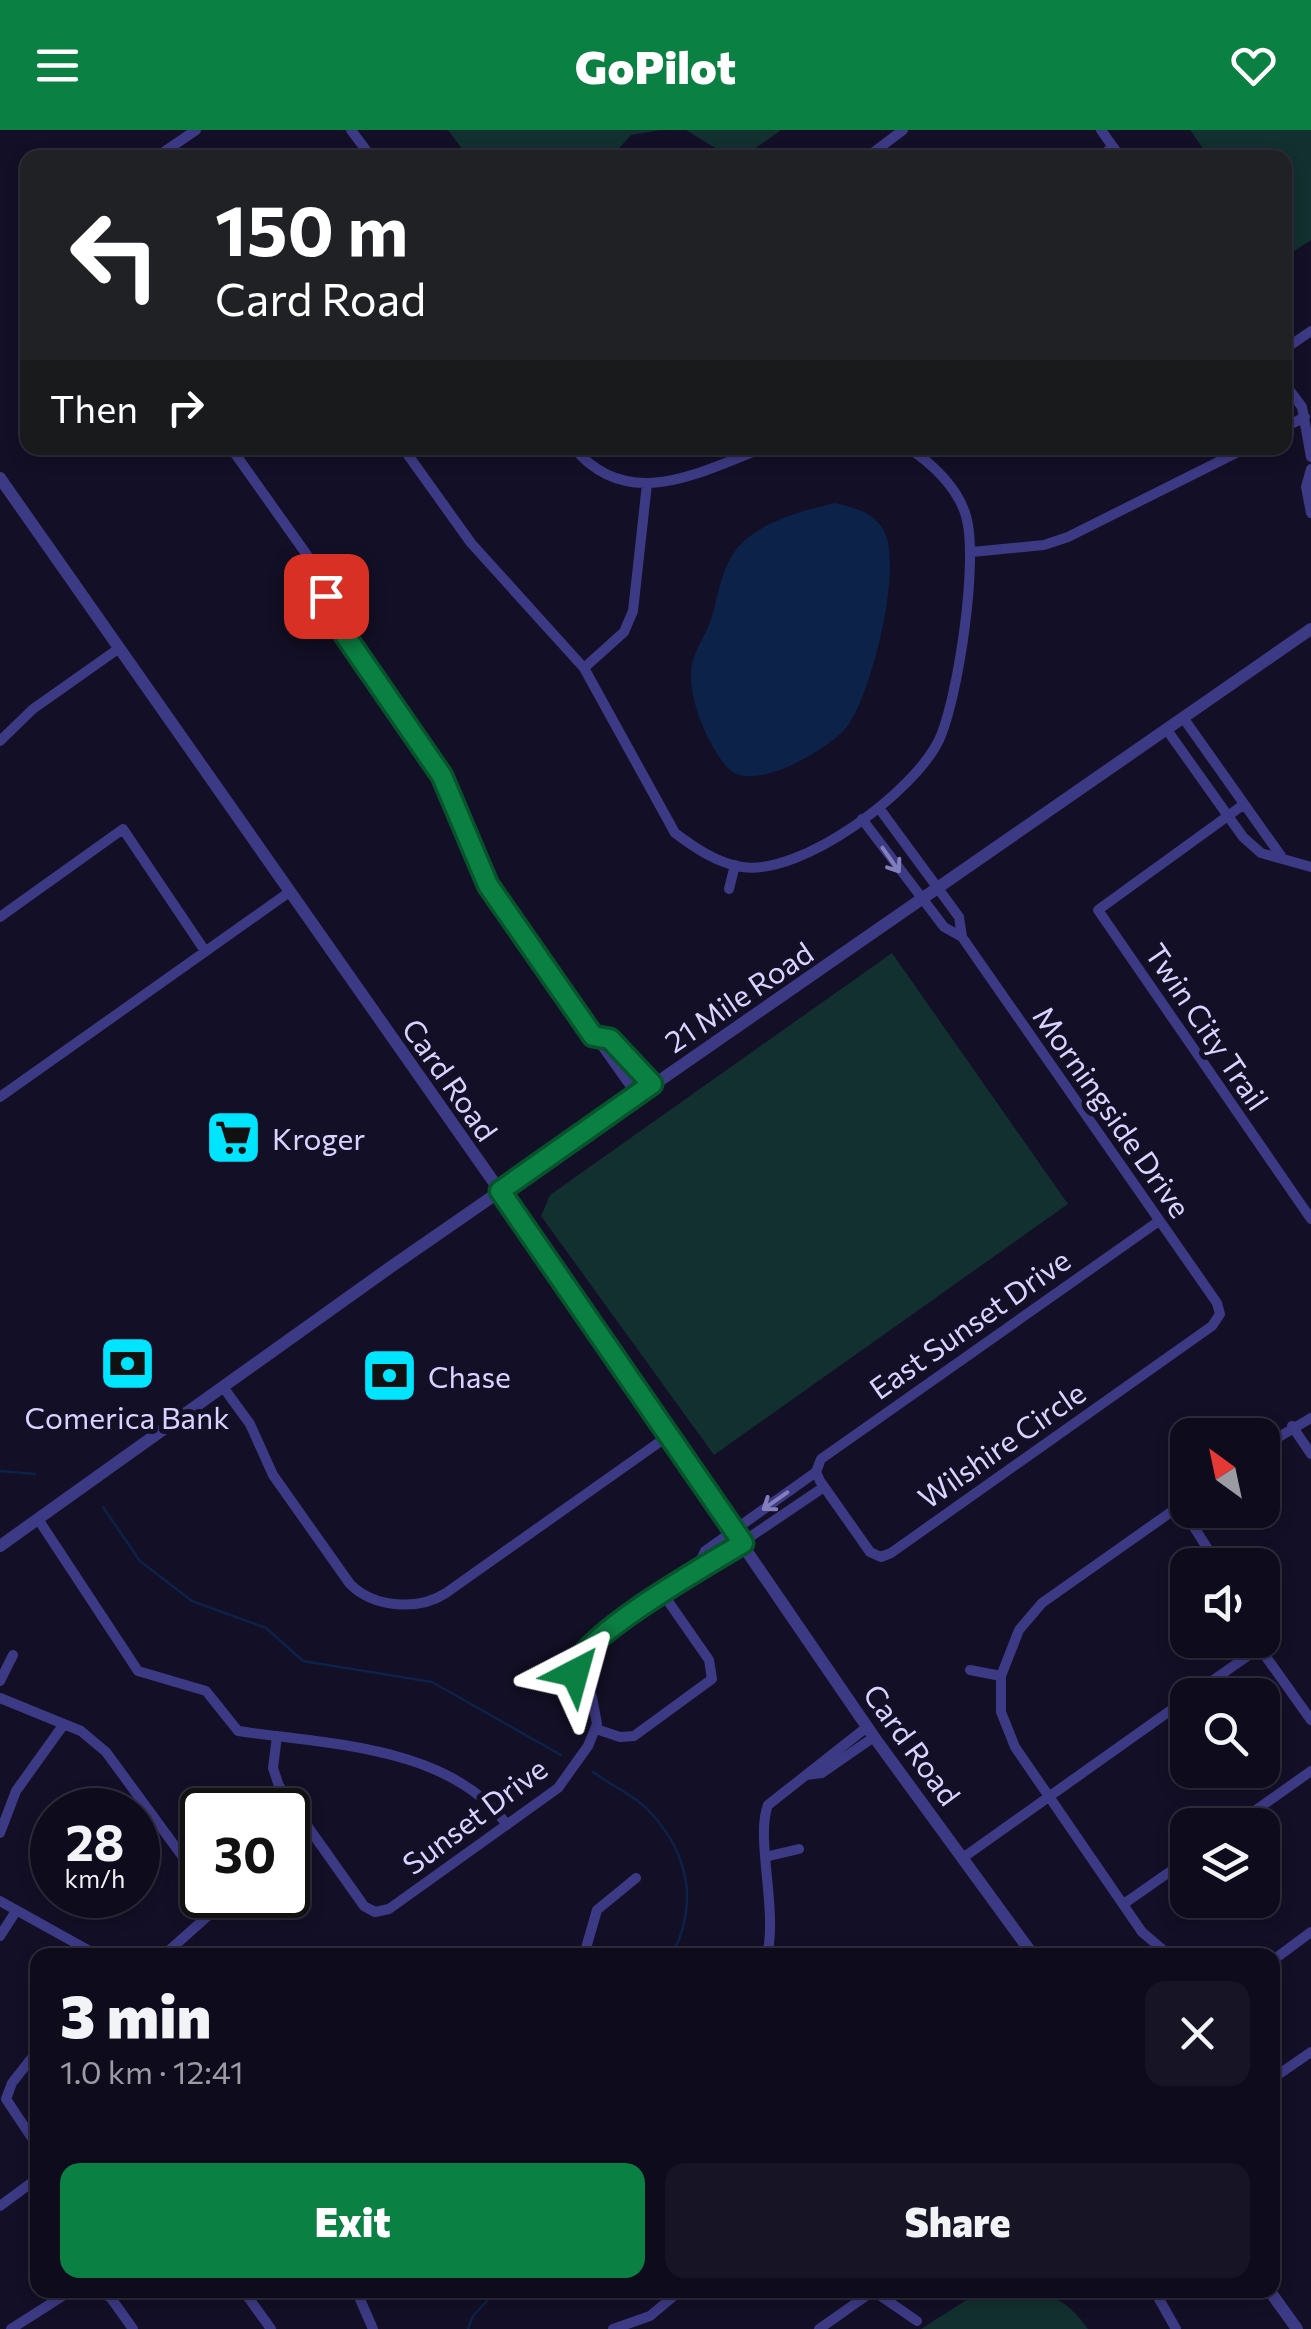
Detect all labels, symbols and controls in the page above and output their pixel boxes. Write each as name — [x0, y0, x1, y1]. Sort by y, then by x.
icon: menu — [30, 38, 85, 93]
text: GoPilot — [575, 38, 736, 93]
icon: heart — [1226, 38, 1281, 93]
text: 150 m — [215, 185, 408, 270]
icon: left — [50, 190, 180, 320]
text: Card Road — [215, 270, 426, 325]
icon: right — [158, 380, 213, 435]
text: Then — [50, 384, 138, 431]
pin — [284, 554, 369, 639]
icon: arrive — [299, 569, 354, 624]
one-way arrow — [880, 846, 901, 874]
street label: 21 Mile Road — [657, 933, 819, 1059]
street label: Twin City Trail — [1139, 936, 1277, 1116]
street label: Morningside Drive — [1026, 998, 1200, 1224]
street label: Card Road — [395, 1011, 507, 1147]
supermarket icon: Kroger — [203, 1107, 263, 1167]
place label: Kroger — [272, 1119, 365, 1156]
street label: East Sunset Drive — [862, 1240, 1076, 1406]
bank icon: Comerica Bank — [97, 1333, 157, 1393]
bank icon: Chase — [359, 1345, 419, 1405]
place label: Chase — [428, 1357, 511, 1394]
street label: Wilshire Circle — [910, 1373, 1092, 1515]
place label: Comerica Bank — [25, 1398, 229, 1435]
north arrow — [1170, 1418, 1280, 1528]
map controls — [1170, 1418, 1280, 1918]
one-way arrow — [762, 1490, 789, 1511]
button: sound — [1170, 1548, 1280, 1658]
position arrow — [523, 1621, 627, 1725]
street label: Card Road — [857, 1676, 969, 1812]
button: search — [1170, 1678, 1280, 1788]
street label: Sunset Drive — [394, 1749, 554, 1881]
speed limit sign: 30 — [180, 1788, 310, 1918]
button: layers — [1170, 1808, 1280, 1918]
text: 28 — [65, 1810, 125, 1871]
text: km/h — [65, 1863, 125, 1893]
text: 3 min — [60, 1977, 211, 2050]
button: close — [1145, 1981, 1250, 2086]
text: 1.0 km · 12:41 — [60, 2051, 244, 2091]
button: Exit — [60, 2163, 645, 2278]
button: Share — [665, 2163, 1250, 2278]

